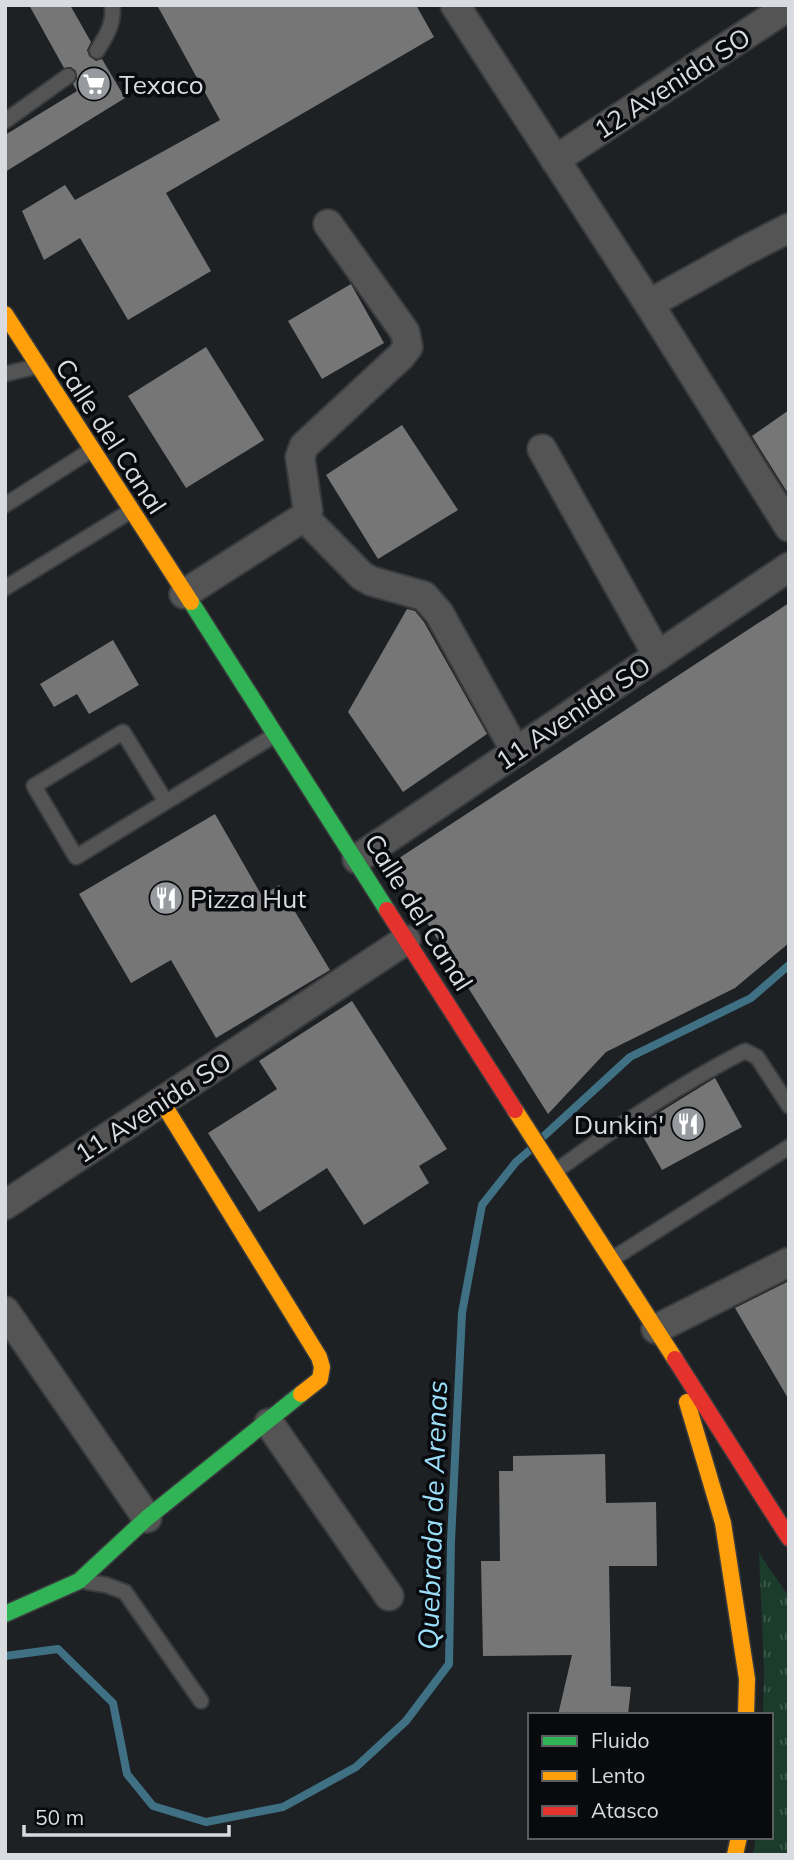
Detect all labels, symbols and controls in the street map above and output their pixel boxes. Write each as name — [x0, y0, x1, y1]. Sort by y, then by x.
street label: 12 Avenida SO — [588, 20, 756, 146]
supermarket icon: Texaco — [75, 65, 113, 103]
place label: Texaco — [119, 68, 204, 101]
street label: Calle del Canal — [48, 352, 174, 520]
street label: 11 Avenida SO — [489, 649, 657, 777]
street label: Calle del Canal — [358, 827, 480, 997]
restaurant icon: Pizza Hut — [147, 879, 185, 917]
place label: Pizza Hut — [190, 882, 306, 915]
street label: 11 Avenida SO — [69, 1044, 237, 1170]
restaurant icon: Dunkin' — [669, 1105, 707, 1143]
place label: Dunkin' — [574, 1108, 664, 1141]
water label: Quebrada de Arenas — [410, 1380, 454, 1650]
legend — [528, 1713, 773, 1839]
text: Fluido — [591, 1727, 650, 1753]
text: Lento — [591, 1762, 645, 1788]
scale bar — [24, 1794, 229, 1838]
text: Atasco — [591, 1797, 659, 1823]
text: 50 m — [35, 1804, 84, 1830]

